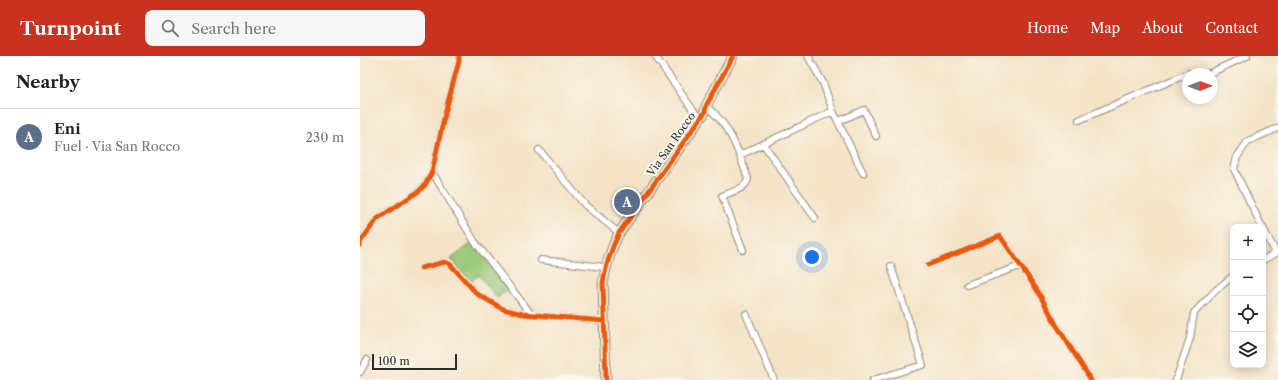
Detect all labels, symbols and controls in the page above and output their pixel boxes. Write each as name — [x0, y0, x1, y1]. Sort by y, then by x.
search box — [145, 10, 425, 46]
text: Turnpoint — [20, 17, 121, 40]
icon: search — [159, 17, 181, 39]
text: Search here — [191, 19, 276, 38]
text: Home — [1027, 19, 1068, 37]
text: Map — [1090, 19, 1120, 37]
text: About — [1142, 19, 1183, 37]
text: Contact — [1205, 19, 1258, 37]
north arrow — [1182, 68, 1218, 104]
text: Nearby — [16, 72, 80, 92]
street label: Via San Rocco — [643, 109, 698, 180]
text: Eni — [54, 119, 80, 138]
text: A — [24, 129, 34, 145]
text: 230 m — [306, 129, 344, 145]
text: Fuel · Via San Rocco — [54, 138, 180, 154]
pin: A — [614, 187, 640, 217]
map controls — [1230, 224, 1266, 368]
button: + — [1230, 224, 1266, 260]
your location — [802, 247, 822, 267]
button: − — [1230, 260, 1266, 296]
button: locate — [1230, 296, 1266, 332]
button: layers — [1230, 332, 1266, 368]
scale bar — [372, 352, 457, 371]
text: 100 m — [378, 354, 410, 368]

